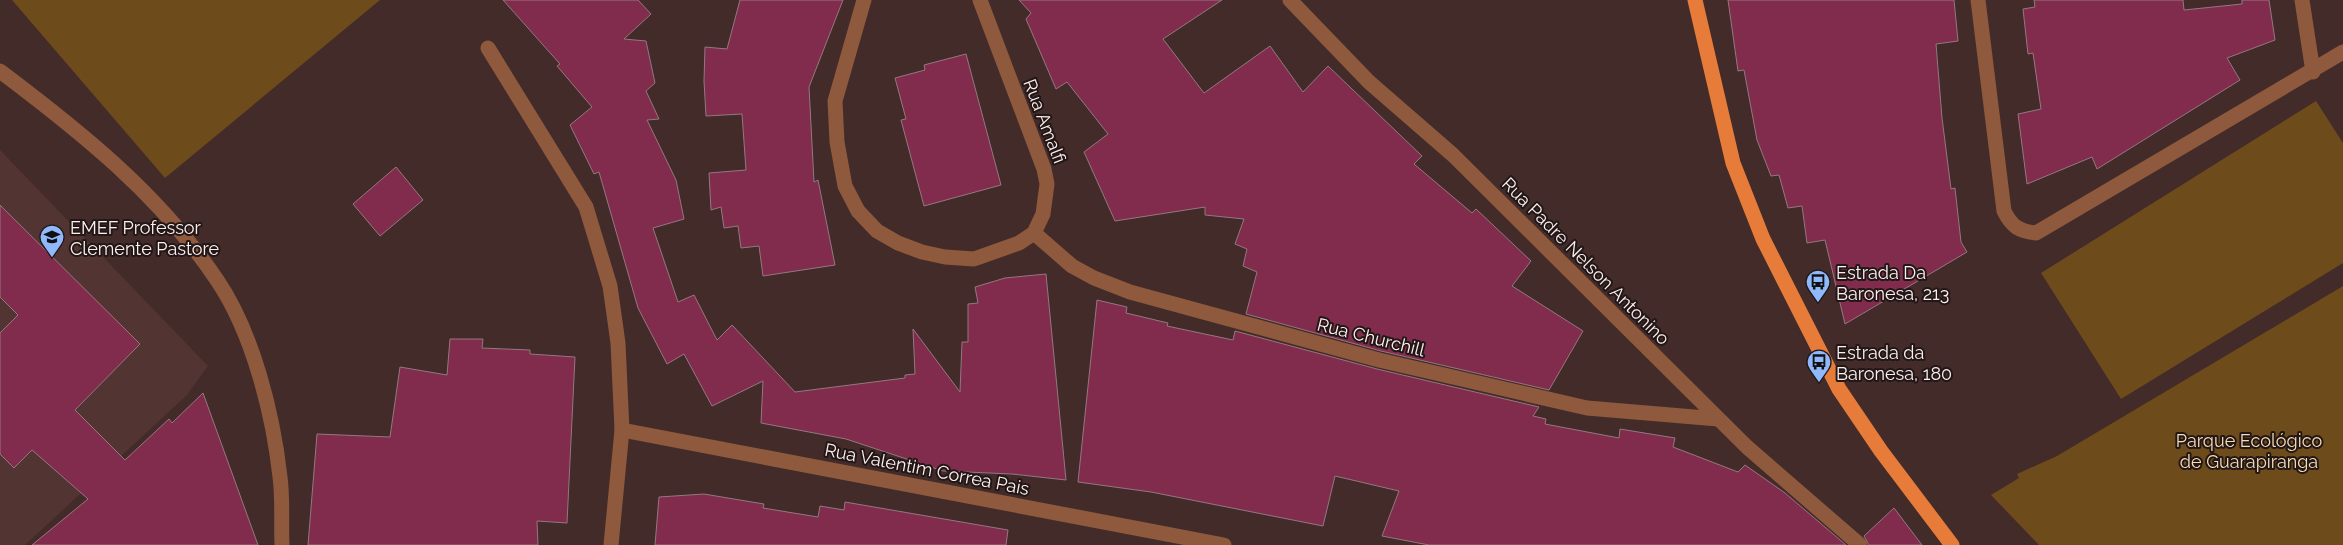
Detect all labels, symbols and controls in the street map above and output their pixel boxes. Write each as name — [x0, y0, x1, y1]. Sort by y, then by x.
street label: Rua Amalfi — [1019, 76, 1071, 166]
street label: Rua Padre Nelson Antonino — [1498, 173, 1674, 349]
place label: EMEF Professor Clemente Pastore — [70, 217, 220, 259]
school or university icon: EMEF Professor Clemente Pastore — [39, 224, 65, 258]
place label: Estrada Da Baronesa, 213 — [1836, 262, 1949, 304]
bus stop icon: Estrada Da Baronesa, 213 — [1805, 269, 1831, 303]
street label: Rua Churchill — [1315, 313, 1427, 361]
place label: Estrada da Baronesa, 180 — [1836, 342, 1952, 384]
bus stop icon: Estrada da Baronesa, 180 — [1806, 349, 1832, 383]
park label: Parque Ecológico de Guarapiranga — [2176, 430, 2322, 472]
street label: Rua Valentim Correa Pais — [823, 439, 1031, 499]

